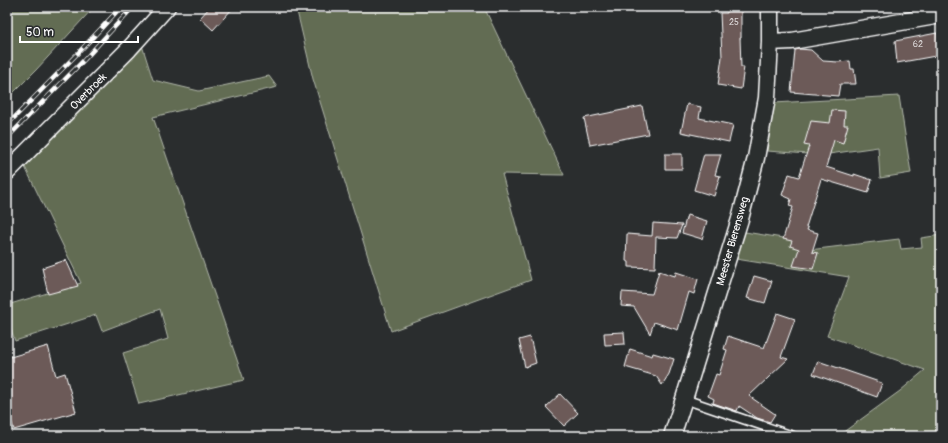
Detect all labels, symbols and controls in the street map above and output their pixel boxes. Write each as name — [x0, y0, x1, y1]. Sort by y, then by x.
house number: 25 — [729, 17, 739, 28]
scale bar — [20, 18, 138, 44]
text: 50 m — [26, 25, 54, 40]
house number: 62 — [913, 39, 923, 50]
street label: Overbroek — [67, 70, 110, 112]
street label: Meester Bierensweg — [714, 195, 751, 287]

